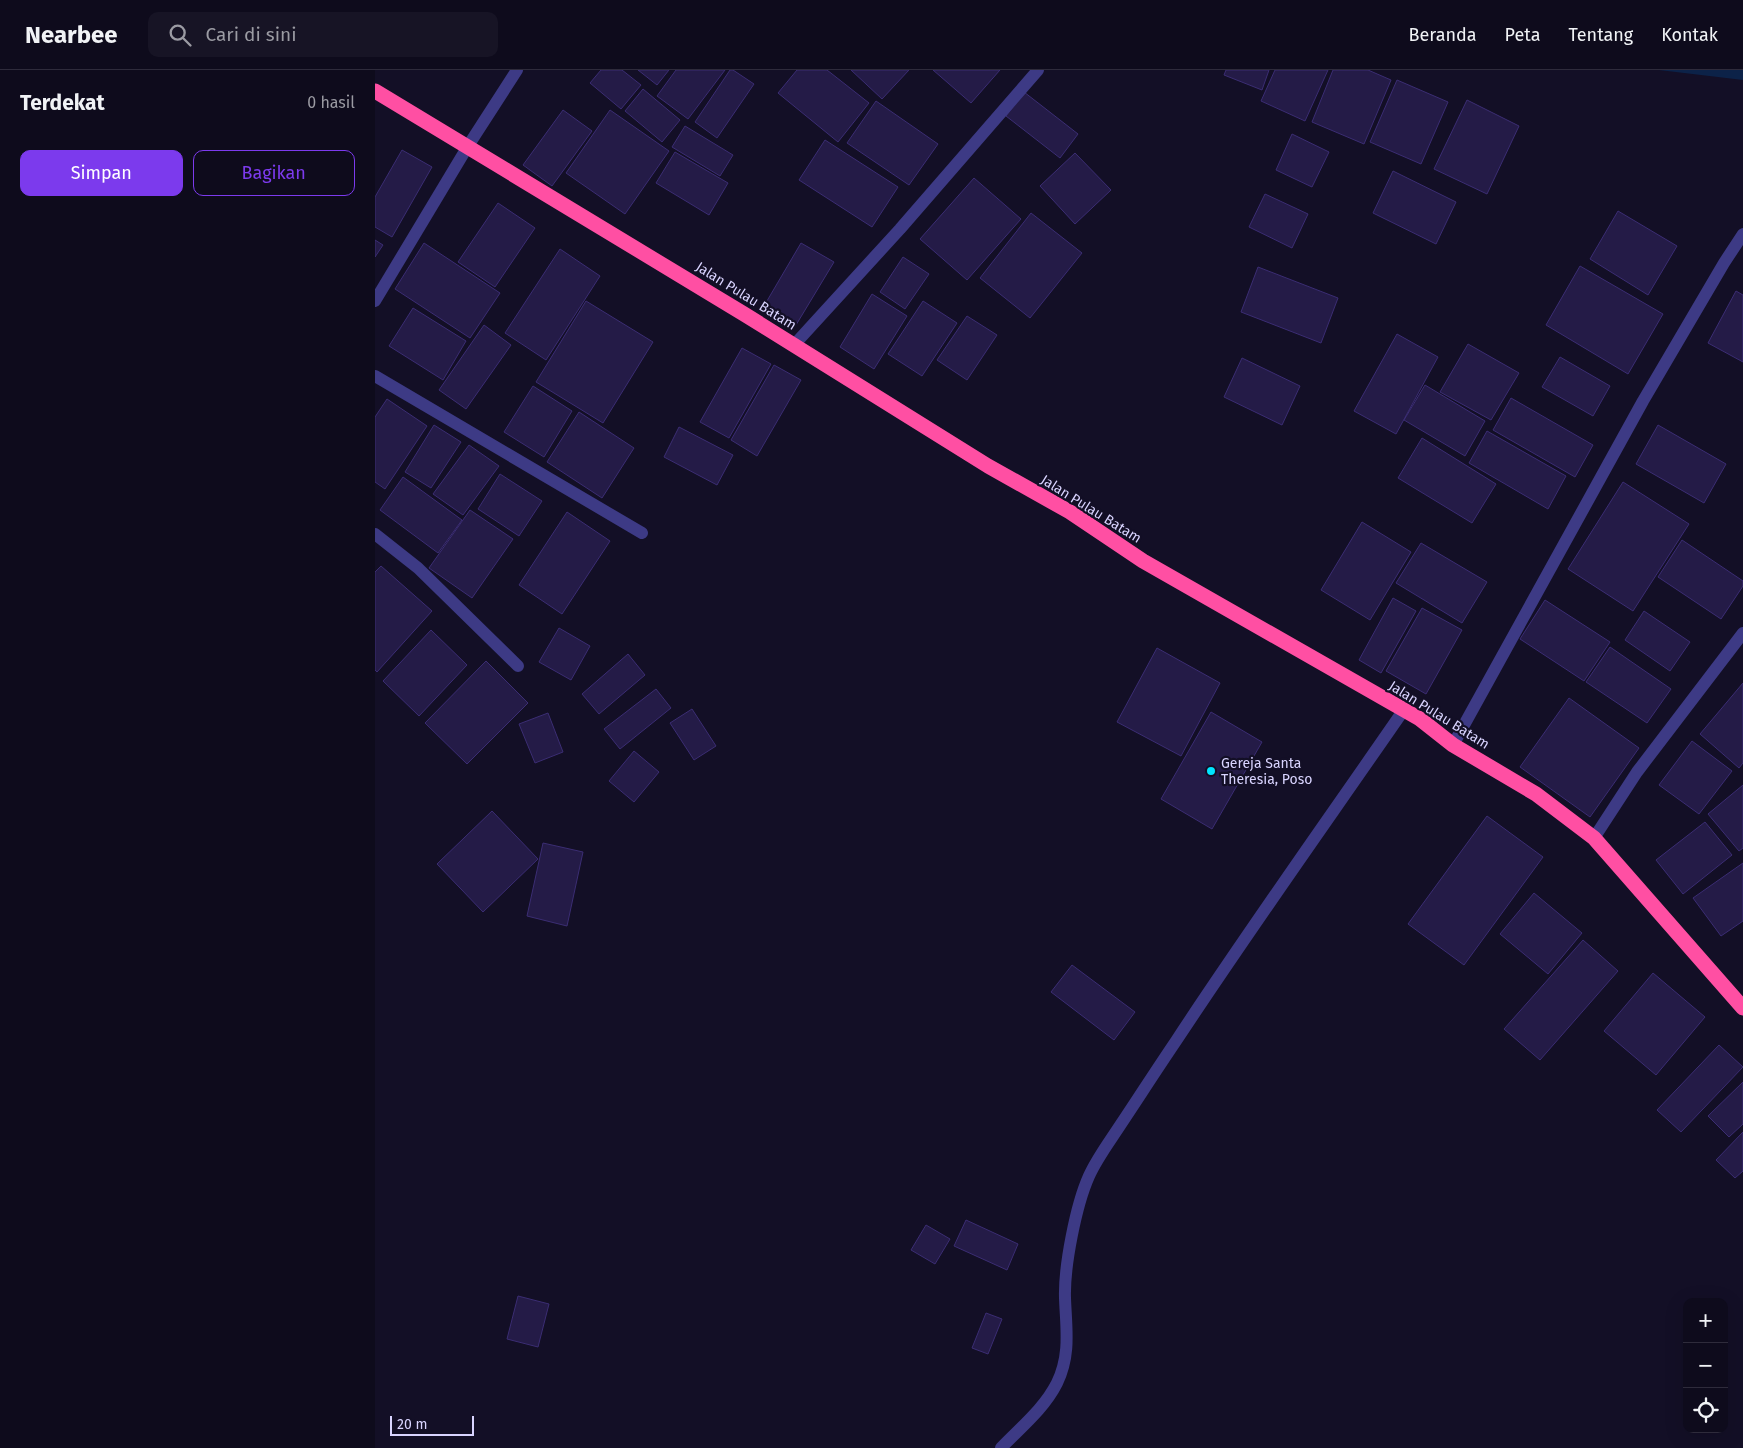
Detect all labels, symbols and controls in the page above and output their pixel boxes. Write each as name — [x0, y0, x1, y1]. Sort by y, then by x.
search box — [148, 12, 498, 57]
text: Nearbee — [25, 21, 118, 49]
icon: search — [166, 21, 194, 49]
text: Cari di sini — [206, 23, 297, 46]
text: Beranda — [1409, 24, 1477, 46]
text: Peta — [1505, 24, 1540, 46]
text: Tentang — [1568, 24, 1633, 46]
text: Kontak — [1661, 24, 1718, 46]
text: Terdekat — [20, 90, 105, 116]
text: 0 hasil — [307, 93, 355, 112]
button: Simpan — [20, 150, 183, 196]
button: Bagikan — [193, 150, 355, 196]
street label: Jalan Pulau Batam — [693, 258, 799, 334]
street label: Jalan Pulau Batam — [1038, 471, 1144, 547]
street label: Jalan Pulau Batam — [1386, 677, 1492, 753]
place label: Gereja Santa Theresia, Poso — [1221, 755, 1312, 788]
marker: Gereja Santa Theresia, Poso — [1205, 765, 1217, 777]
map controls — [1683, 1298, 1728, 1433]
button: + — [1683, 1298, 1728, 1343]
button: − — [1683, 1343, 1728, 1388]
button: locate — [1683, 1388, 1728, 1433]
scale bar — [390, 1413, 474, 1436]
text: 20 m — [397, 1416, 427, 1433]

